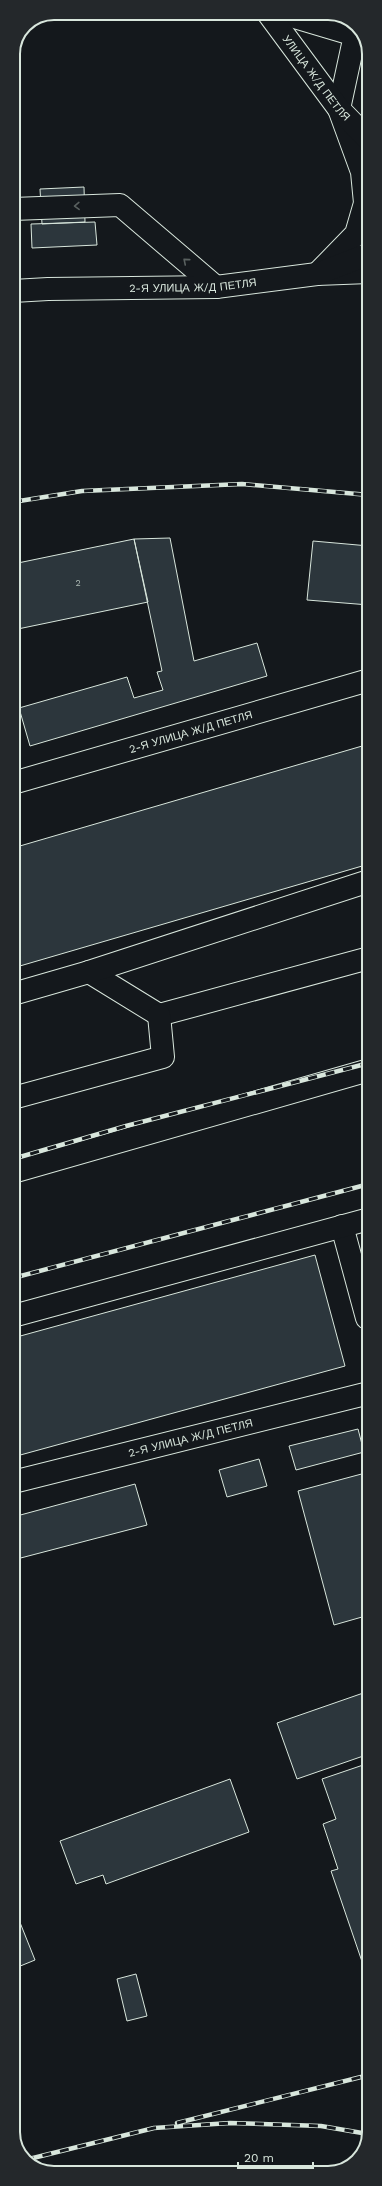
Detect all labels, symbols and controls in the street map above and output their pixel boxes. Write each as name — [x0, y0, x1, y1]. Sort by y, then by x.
street label: УЛИЦА Ж/Д ПЕТЛЯ — [280, 33, 353, 124]
one-way arrow — [74, 202, 80, 211]
one-way arrow — [184, 259, 191, 266]
street label: 2-Я УЛИЦА Ж/Д ПЕТЛЯ — [129, 276, 257, 295]
house number: 2 — [75, 578, 81, 588]
street label: 2-Я УЛИЦА Ж/Д ПЕТЛЯ — [128, 708, 254, 756]
street label: 2-Я УЛИЦА Ж/Д ПЕТЛЯ — [127, 1416, 254, 1460]
scale bar — [238, 2144, 313, 2170]
text: 20 m — [244, 2151, 274, 2165]

